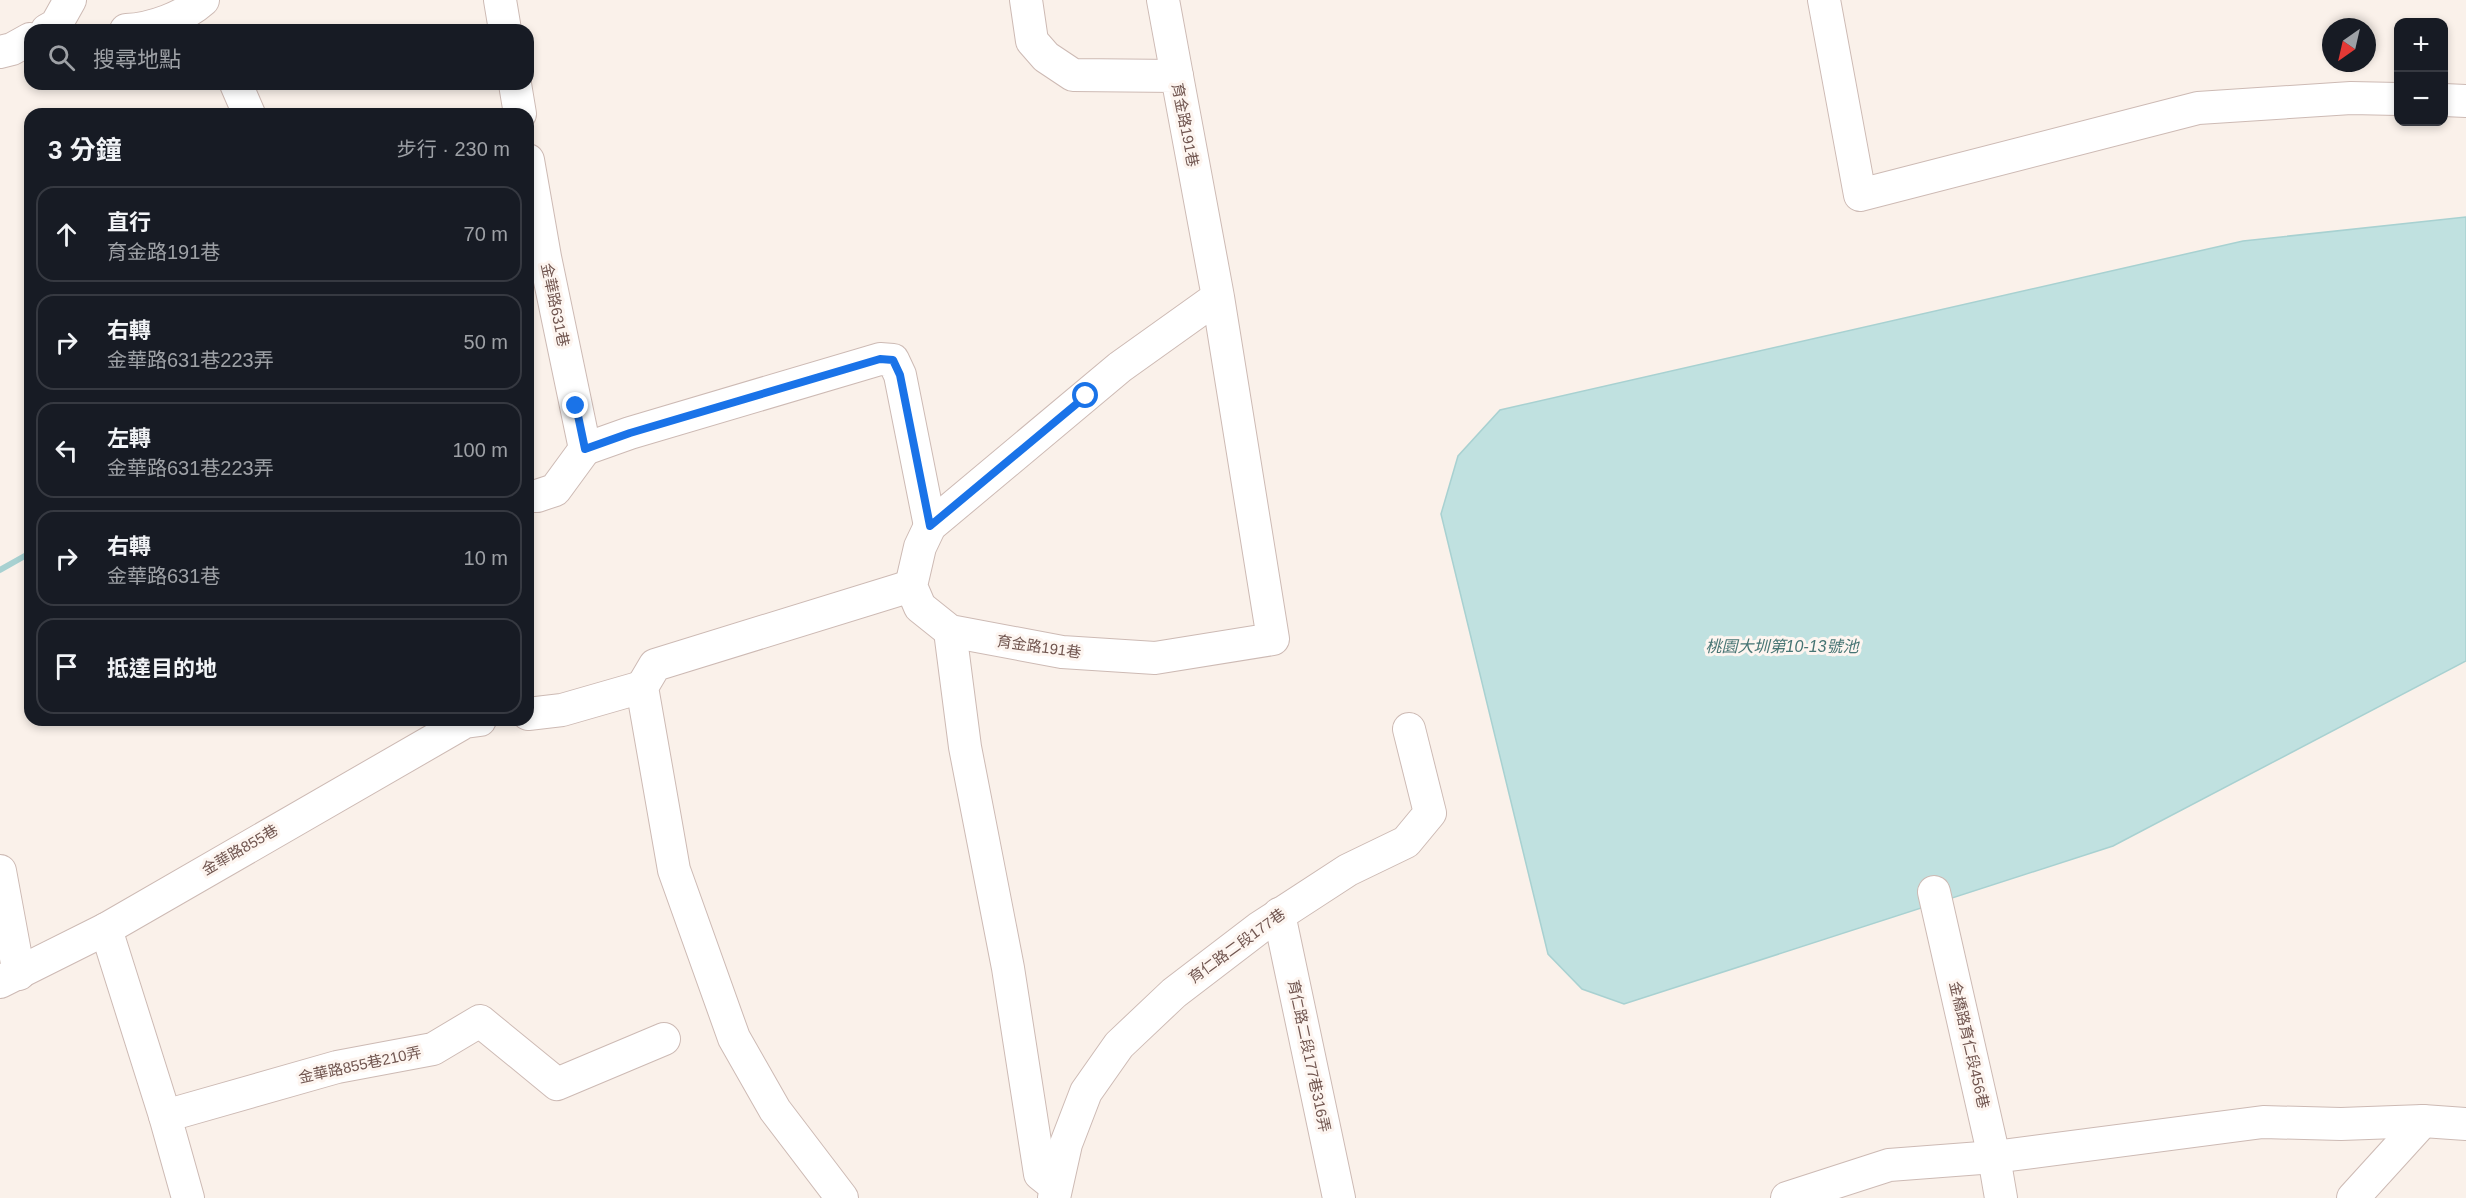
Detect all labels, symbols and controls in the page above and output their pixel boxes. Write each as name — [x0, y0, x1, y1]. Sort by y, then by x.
north arrow — [2322, 18, 2376, 72]
map controls — [2394, 18, 2448, 126]
button: + — [2394, 18, 2448, 72]
search box — [24, 24, 534, 90]
icon: search — [45, 41, 78, 74]
text: 搜尋地點 — [93, 47, 181, 72]
button: − — [2394, 72, 2448, 126]
street label: 育金路191巷 — [1169, 82, 1202, 168]
text: 3 分鐘 — [48, 135, 122, 165]
text: 步行 · 230 m — [397, 138, 510, 160]
text: 直行 — [107, 210, 151, 235]
icon: ahead — [50, 218, 83, 251]
text: 70 m — [464, 223, 508, 245]
text: 育金路191巷 — [107, 241, 220, 263]
street label: 金華路631巷 — [538, 262, 573, 348]
text: 右轉 — [107, 318, 151, 343]
icon: right — [50, 326, 83, 359]
text: 50 m — [464, 331, 508, 353]
text: 金華路631巷223弄 — [107, 349, 274, 371]
route start — [1072, 382, 1098, 408]
route end — [562, 392, 588, 418]
text: 左轉 — [107, 426, 151, 451]
icon: left — [50, 434, 83, 467]
text: 100 m — [452, 439, 508, 461]
text: 金華路631巷223弄 — [107, 457, 274, 479]
text: 右轉 — [107, 534, 151, 559]
icon: right — [50, 542, 83, 575]
text: 10 m — [464, 547, 508, 569]
text: 金華路631巷 — [107, 565, 220, 587]
street label: 育金路191巷 — [996, 632, 1082, 661]
water label: 桃園大圳第10-13號池 — [1706, 638, 1860, 655]
icon: arrive — [50, 650, 83, 683]
text: 抵達目的地 — [107, 656, 217, 681]
street label: 金華路855巷 — [199, 821, 281, 878]
street label: 育仁路二段177巷 — [1185, 905, 1288, 986]
street label: 育仁路二段177巷316弄 — [1285, 978, 1334, 1134]
street label: 金橋路育仁段456巷 — [1947, 980, 1992, 1110]
street label: 金華路855巷210弄 — [297, 1043, 423, 1086]

